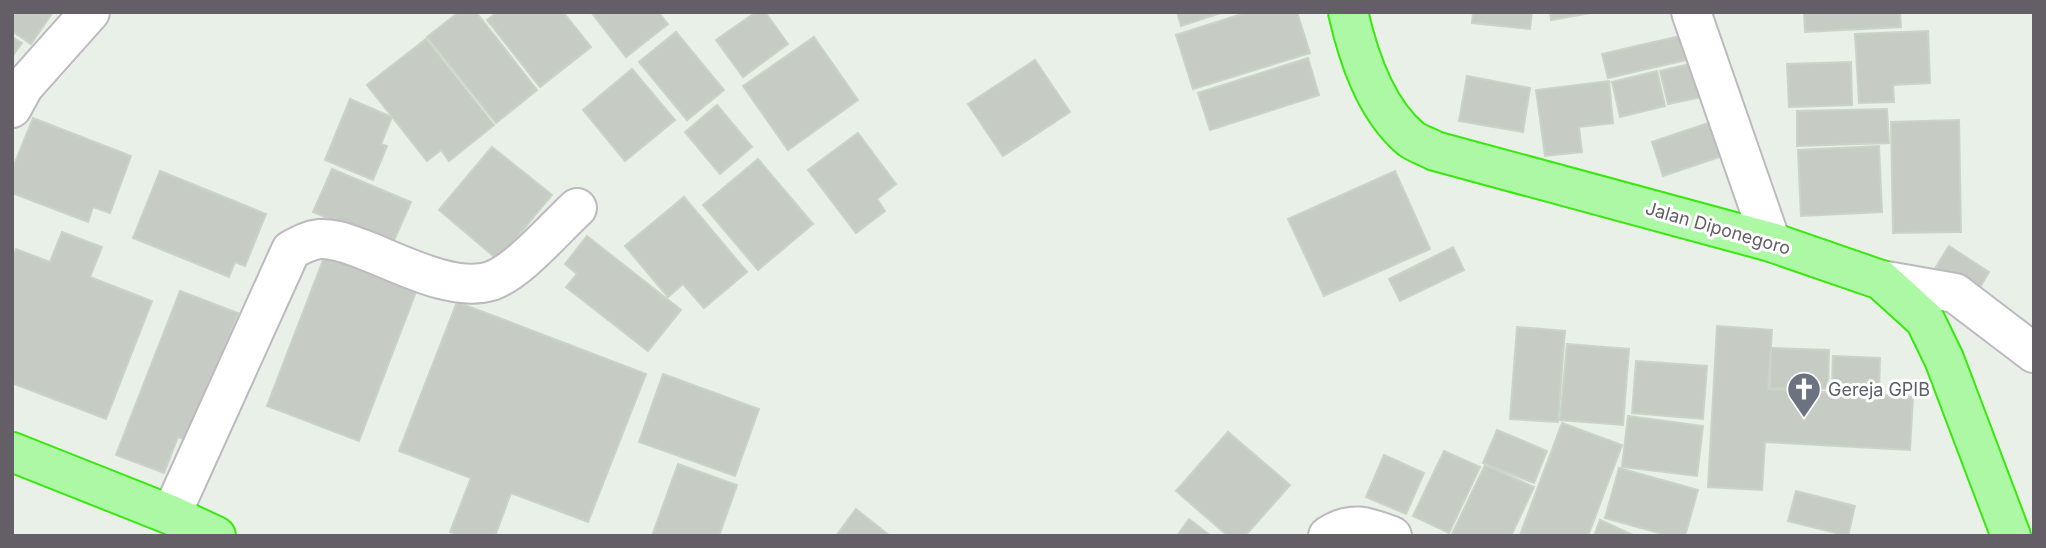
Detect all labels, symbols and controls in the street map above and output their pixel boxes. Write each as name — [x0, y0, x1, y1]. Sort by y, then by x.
street label: Jalan Diponegoro — [1643, 197, 1793, 259]
church icon: Gereja GPIB — [1785, 370, 1823, 419]
place label: Gereja GPIB — [1828, 379, 1930, 400]

